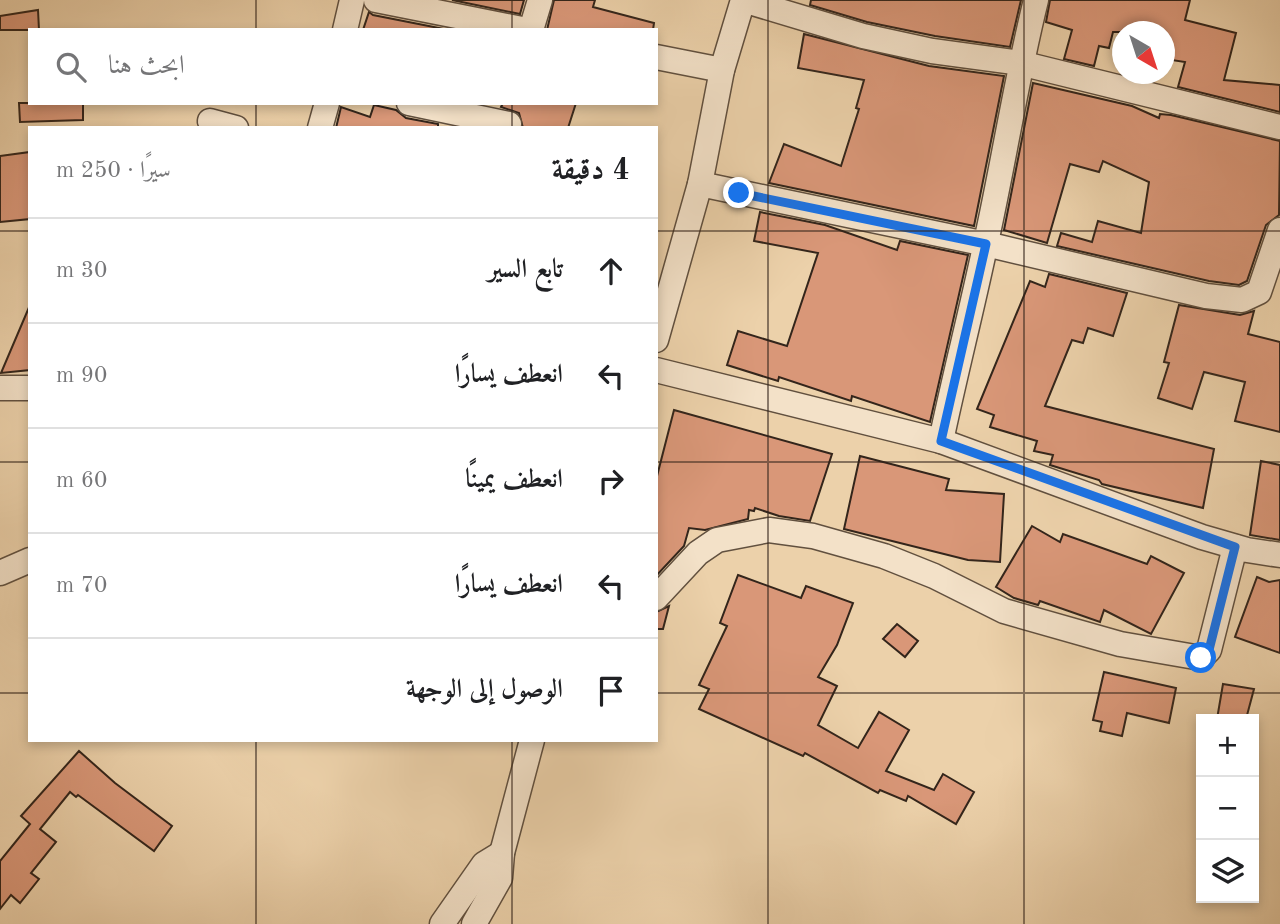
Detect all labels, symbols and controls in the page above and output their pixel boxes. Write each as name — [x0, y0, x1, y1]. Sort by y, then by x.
north arrow — [1112, 21, 1175, 84]
search box — [28, 28, 658, 105]
icon: search — [52, 48, 90, 86]
text: ابحث هنا — [108, 53, 185, 79]
text: 4 دقيقة — [552, 156, 630, 186]
text: سيرًا · 250 m — [56, 159, 171, 182]
route end — [723, 177, 754, 208]
icon: ahead — [592, 252, 630, 290]
text: تابع السير — [488, 257, 563, 283]
text: 30 m — [56, 259, 107, 282]
icon: left — [592, 357, 630, 395]
text: انعطف يسارًا — [455, 362, 563, 388]
text: 90 m — [56, 364, 107, 387]
icon: right — [592, 462, 630, 500]
text: انعطف يمينًا — [465, 467, 563, 493]
text: 60 m — [56, 469, 107, 492]
icon: left — [592, 567, 630, 605]
text: انعطف يسارًا — [455, 572, 563, 598]
text: 70 m — [56, 574, 107, 597]
route start — [1185, 642, 1216, 673]
icon: arrive — [592, 672, 630, 710]
text: الوصول إلى الوجهة — [406, 677, 563, 703]
map controls — [1196, 714, 1259, 903]
button: + — [1196, 714, 1259, 777]
button: − — [1196, 777, 1259, 840]
button: layers — [1196, 840, 1259, 903]

